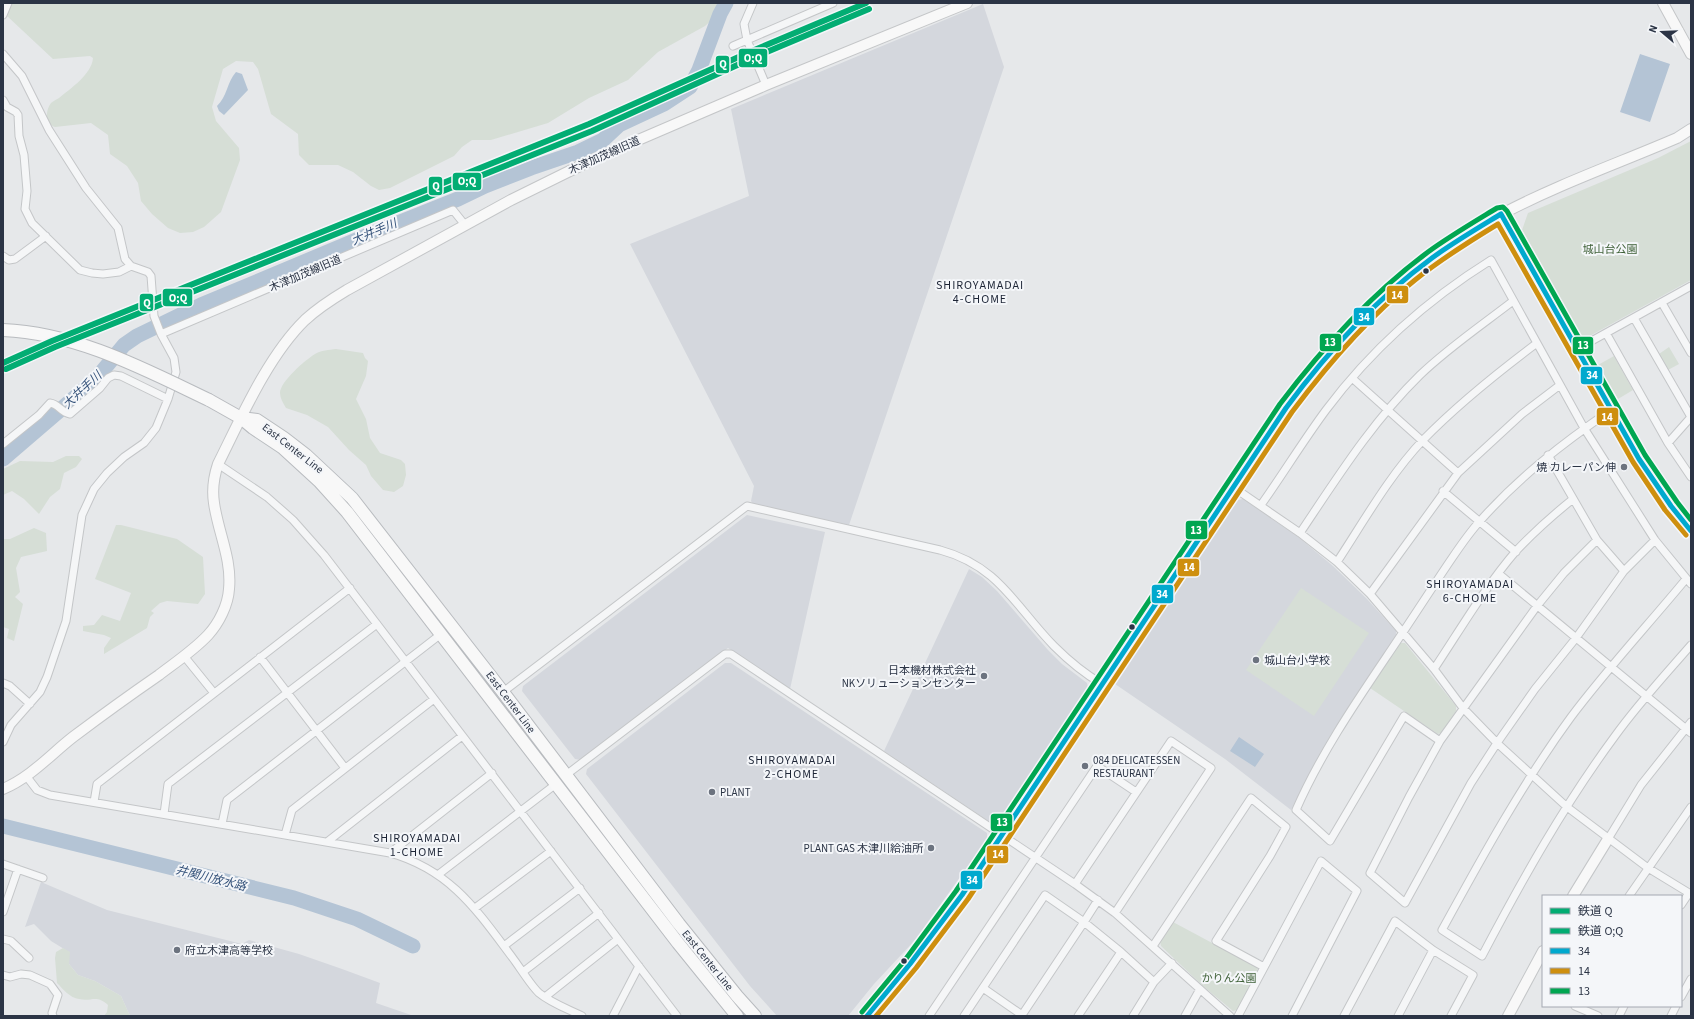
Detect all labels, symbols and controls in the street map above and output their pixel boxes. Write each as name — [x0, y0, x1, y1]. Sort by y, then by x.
north arrow — [1642, 12, 1682, 52]
text: N — [1645, 23, 1661, 35]
line badge: O;Q — [738, 48, 768, 68]
text: O;Q — [744, 51, 763, 66]
line badge: Q — [715, 55, 730, 74]
text: Q — [719, 57, 727, 72]
street label: 木津加茂線旧道 — [566, 133, 642, 178]
line badge: O;Q — [452, 172, 482, 191]
text: O;Q — [458, 174, 477, 189]
line badge: Q — [428, 176, 443, 196]
text: Q — [432, 179, 440, 194]
water label: 大井手川 — [349, 214, 401, 250]
park label: 城山台公園 — [1583, 242, 1638, 257]
street label: 木津加茂線旧道 — [267, 252, 344, 295]
unlabelled marker — [1421, 266, 1431, 276]
district label: SHIROYAMADAI 4-CHOME — [936, 277, 1024, 308]
line badge: 14 — [1386, 285, 1409, 304]
line badge: O;Q — [162, 288, 193, 307]
text: 14 — [1391, 288, 1403, 303]
text: O;Q — [169, 291, 188, 306]
line badge: Q — [139, 293, 154, 312]
text: Q — [143, 296, 151, 311]
line badge: 34 — [1353, 307, 1375, 326]
text: 34 — [1358, 310, 1370, 325]
line badge: 13 — [1319, 333, 1342, 352]
text: 13 — [1324, 335, 1336, 350]
line badge: 13 — [1572, 336, 1594, 355]
text: 13 — [1577, 338, 1589, 353]
water label: 大井手川 — [59, 366, 107, 413]
line badge: 34 — [1580, 366, 1603, 385]
text: 34 — [1586, 368, 1598, 383]
line badge: 14 — [1596, 407, 1619, 426]
text: 14 — [1601, 410, 1613, 425]
street label: East Center Line — [259, 420, 327, 477]
place label: 焼 カレーパン伸 — [1536, 460, 1616, 475]
marker: 焼 カレーパン伸 — [1619, 462, 1629, 472]
line badge: 13 — [1185, 520, 1208, 540]
text: 13 — [1190, 523, 1202, 538]
line badge: 14 — [1177, 558, 1200, 577]
text: 14 — [1183, 560, 1195, 575]
district label: SHIROYAMADAI 6-CHOME — [1426, 576, 1514, 607]
line badge: 34 — [1151, 584, 1174, 604]
text: 34 — [1156, 587, 1168, 602]
unlabelled marker — [1127, 622, 1137, 632]
place label: 城山台小学校 — [1264, 653, 1330, 668]
marker: 城山台小学校 — [1251, 655, 1261, 665]
place label: 日本機材株式会社 NKソリューションセンター — [842, 663, 976, 691]
street label: East Center Line — [482, 668, 539, 737]
marker: 日本機材株式会社 NKソリューションセンター — [979, 671, 989, 681]
district label: SHIROYAMADAI 2-CHOME — [748, 752, 836, 783]
place label: 084 DELICATESSEN RESTAURANT — [1093, 753, 1180, 781]
marker: 084 DELICATESSEN RESTAURANT — [1080, 761, 1090, 771]
place label: PLANT — [720, 785, 751, 800]
marker: PLANT — [707, 787, 717, 797]
line badge: 13 — [990, 813, 1013, 832]
text: 13 — [996, 815, 1008, 830]
district label: SHIROYAMADAI 1-CHOME — [373, 830, 461, 861]
place label: PLANT GAS 木津川給油所 — [803, 841, 924, 856]
marker: PLANT GAS 木津川給油所 — [926, 843, 936, 853]
line badge: 14 — [986, 845, 1009, 864]
text: 14 — [992, 847, 1004, 862]
water label: 井関川放水路 — [174, 862, 249, 896]
line badge: 34 — [960, 870, 983, 890]
text: 34 — [966, 873, 978, 888]
legend — [1542, 895, 1682, 1007]
text: 鉄道 Q — [1578, 903, 1612, 920]
text: 鉄道 O;Q — [1578, 923, 1623, 940]
street label: East Center Line — [679, 927, 737, 994]
place label: 府立木津高等学校 — [185, 943, 273, 958]
text: 34 — [1578, 943, 1590, 960]
marker: 府立木津高等学校 — [172, 945, 182, 955]
unlabelled marker — [899, 956, 909, 966]
text: 14 — [1578, 963, 1590, 980]
park label: かりん公園 — [1202, 971, 1257, 986]
text: 13 — [1578, 983, 1590, 1000]

